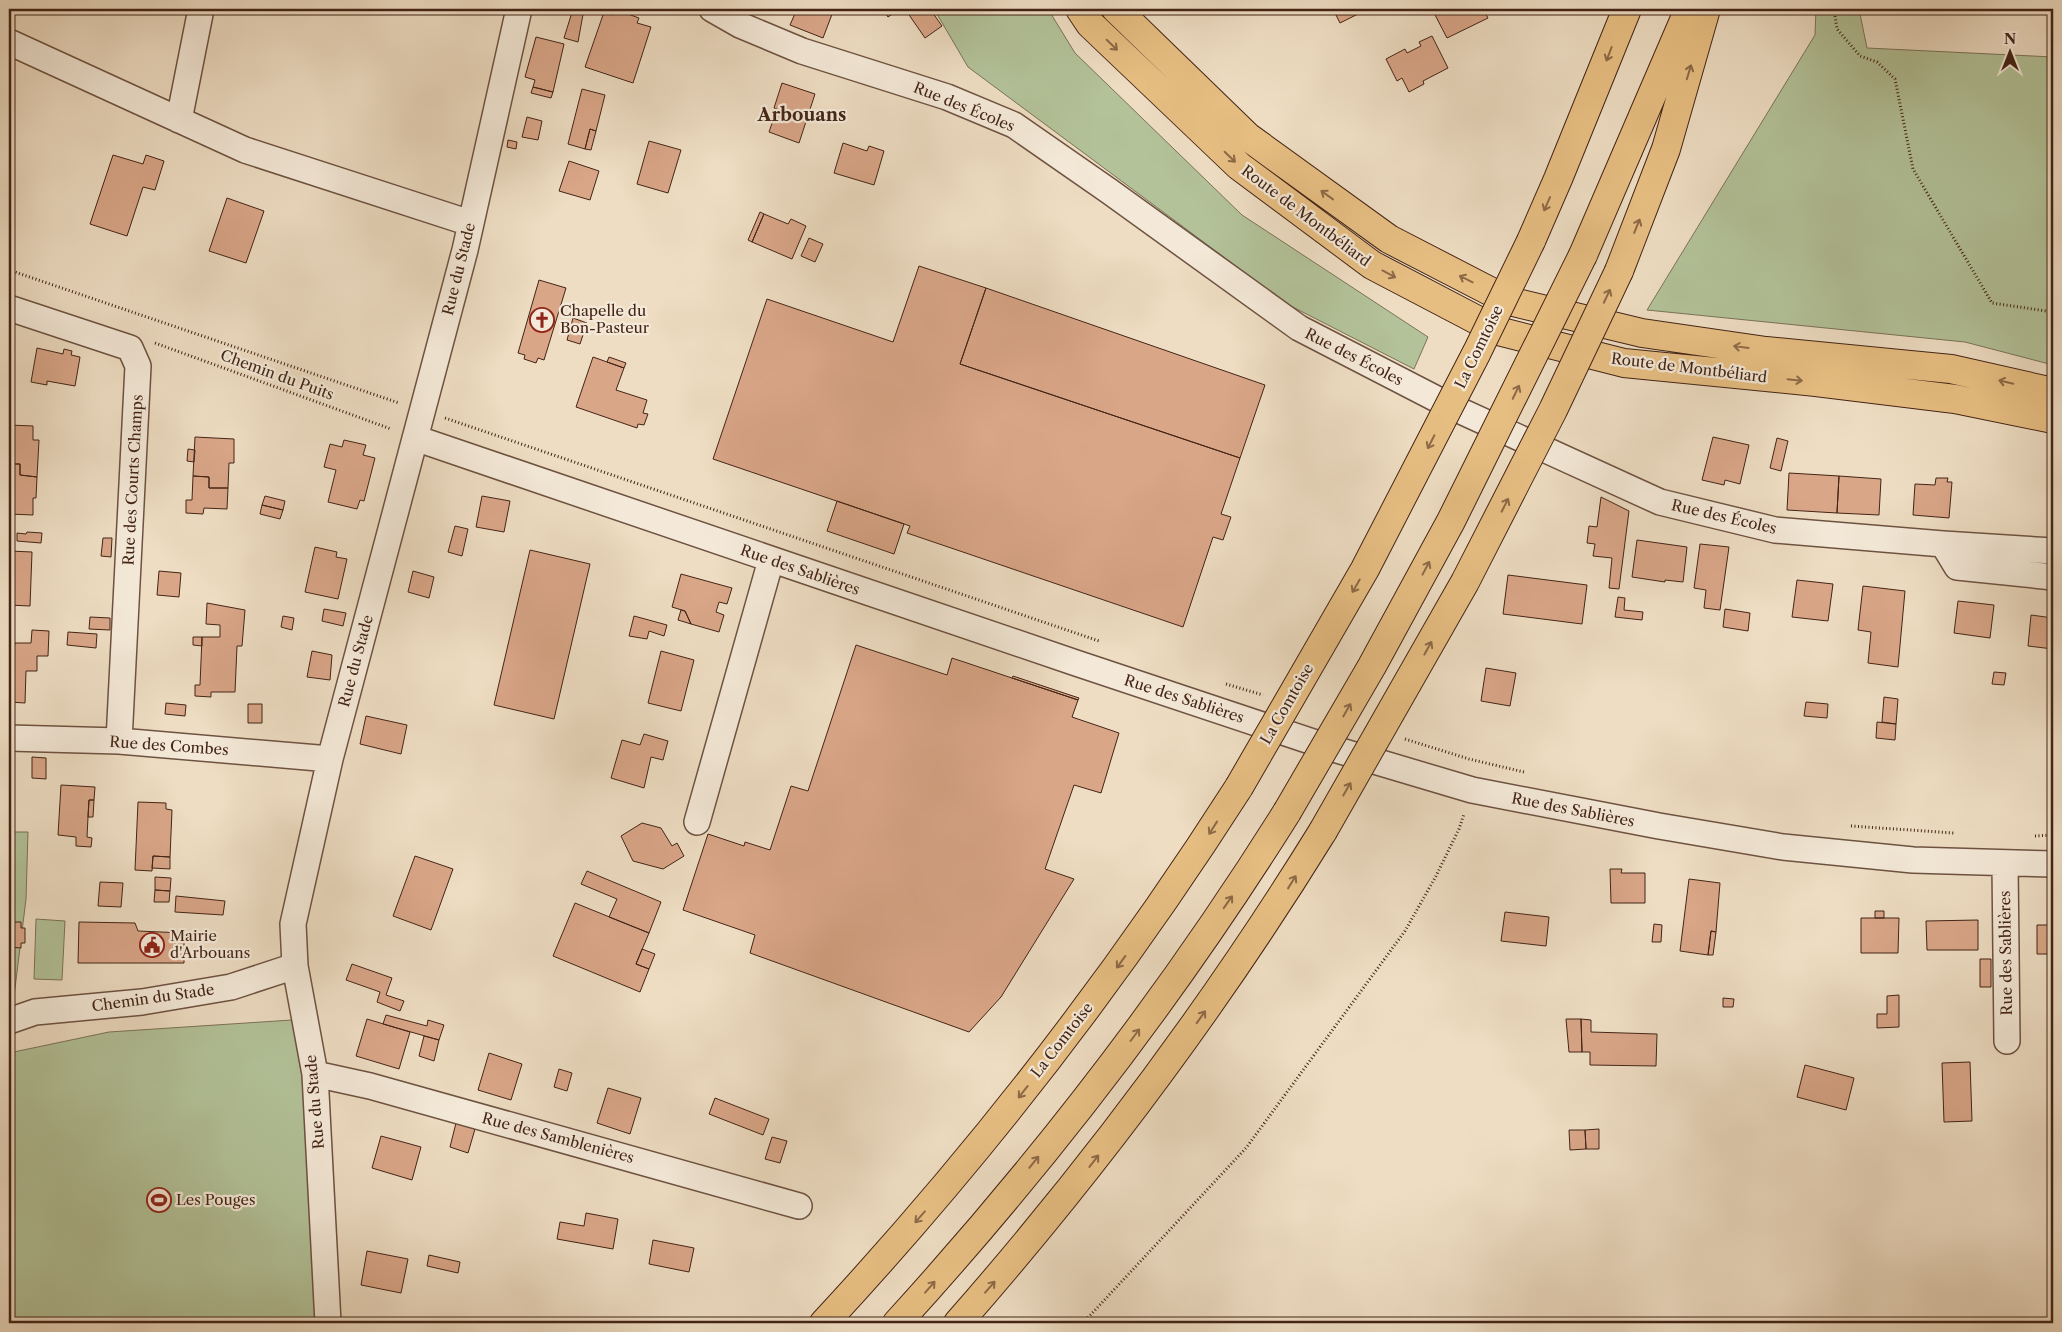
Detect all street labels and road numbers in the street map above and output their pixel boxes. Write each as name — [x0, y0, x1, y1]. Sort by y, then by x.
street label: Rue des Écoles — [911, 78, 1018, 135]
street label: Route de Montbéliard — [1238, 161, 1375, 270]
street label: Rue du Stade — [438, 221, 479, 317]
street label: La Comtoise — [1450, 302, 1507, 392]
street label: Rue des Écoles — [1302, 324, 1406, 389]
street label: Chemin du Puits — [218, 345, 336, 404]
street label: Route de Montbéliard — [1610, 349, 1768, 386]
street label: Rue des Courts Champs — [119, 394, 146, 566]
street label: Rue des Écoles — [1670, 495, 1779, 538]
street label: Rue des Sablières — [738, 540, 862, 599]
street label: Rue du Stade — [334, 613, 377, 709]
street label: La Comtoise — [1256, 660, 1317, 748]
street label: Rue des Sablières — [1122, 670, 1247, 727]
street label: Rue des Combes — [109, 732, 229, 759]
street label: Rue des Sablières — [1510, 788, 1636, 831]
street label: Rue des Sablières — [1995, 890, 2016, 1016]
street label: Chemin du Stade — [91, 980, 215, 1015]
street label: La Comtoise — [1026, 998, 1097, 1081]
street label: Rue du Stade — [301, 1054, 328, 1150]
street label: Rue des Samblenières — [480, 1108, 636, 1167]

